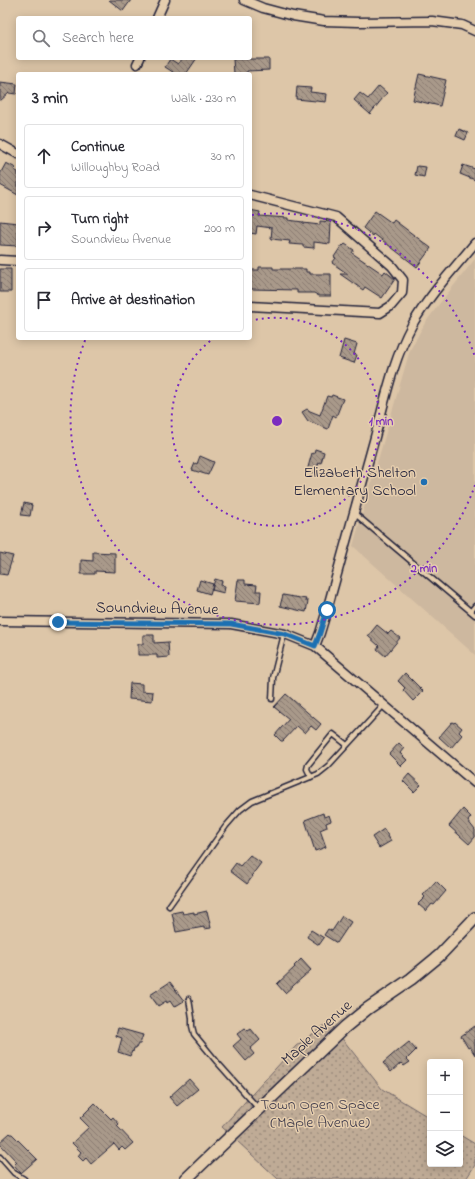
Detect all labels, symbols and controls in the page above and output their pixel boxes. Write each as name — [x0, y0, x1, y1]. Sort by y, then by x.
search box — [16, 16, 252, 60]
icon: search — [30, 27, 52, 49]
text: Search here — [62, 27, 134, 49]
text: 3 min — [32, 86, 68, 111]
text: Walk · 230 m — [171, 89, 236, 108]
text: Continue — [71, 136, 125, 158]
icon: ahead — [33, 145, 55, 167]
text: 30 m — [211, 147, 235, 166]
text: Willoughby Road — [71, 158, 160, 177]
text: Turn right — [71, 208, 129, 230]
icon: right — [33, 217, 55, 239]
text: 200 m — [204, 219, 235, 238]
text: Soundview Avenue — [71, 230, 171, 249]
icon: arrive — [33, 289, 55, 311]
text: Arrive at destination — [71, 289, 195, 311]
text: 1 min — [369, 413, 393, 431]
centre of rings — [270, 414, 284, 428]
place label: Elizabeth Shelton Elementary School — [293, 461, 416, 503]
marker: Elizabeth Shelton Elementary School — [419, 477, 429, 487]
text: 2 min — [410, 560, 437, 578]
street label: Soundview Avenue — [95, 596, 220, 622]
route start — [318, 601, 336, 619]
route end — [49, 613, 67, 631]
street label: Maple Avenue — [276, 994, 358, 1071]
map controls — [427, 1059, 463, 1167]
button: + — [427, 1059, 463, 1095]
park label: Town Open Space (Maple Avenue) — [260, 1093, 381, 1135]
button: − — [427, 1095, 463, 1131]
button: layers — [427, 1131, 463, 1167]

